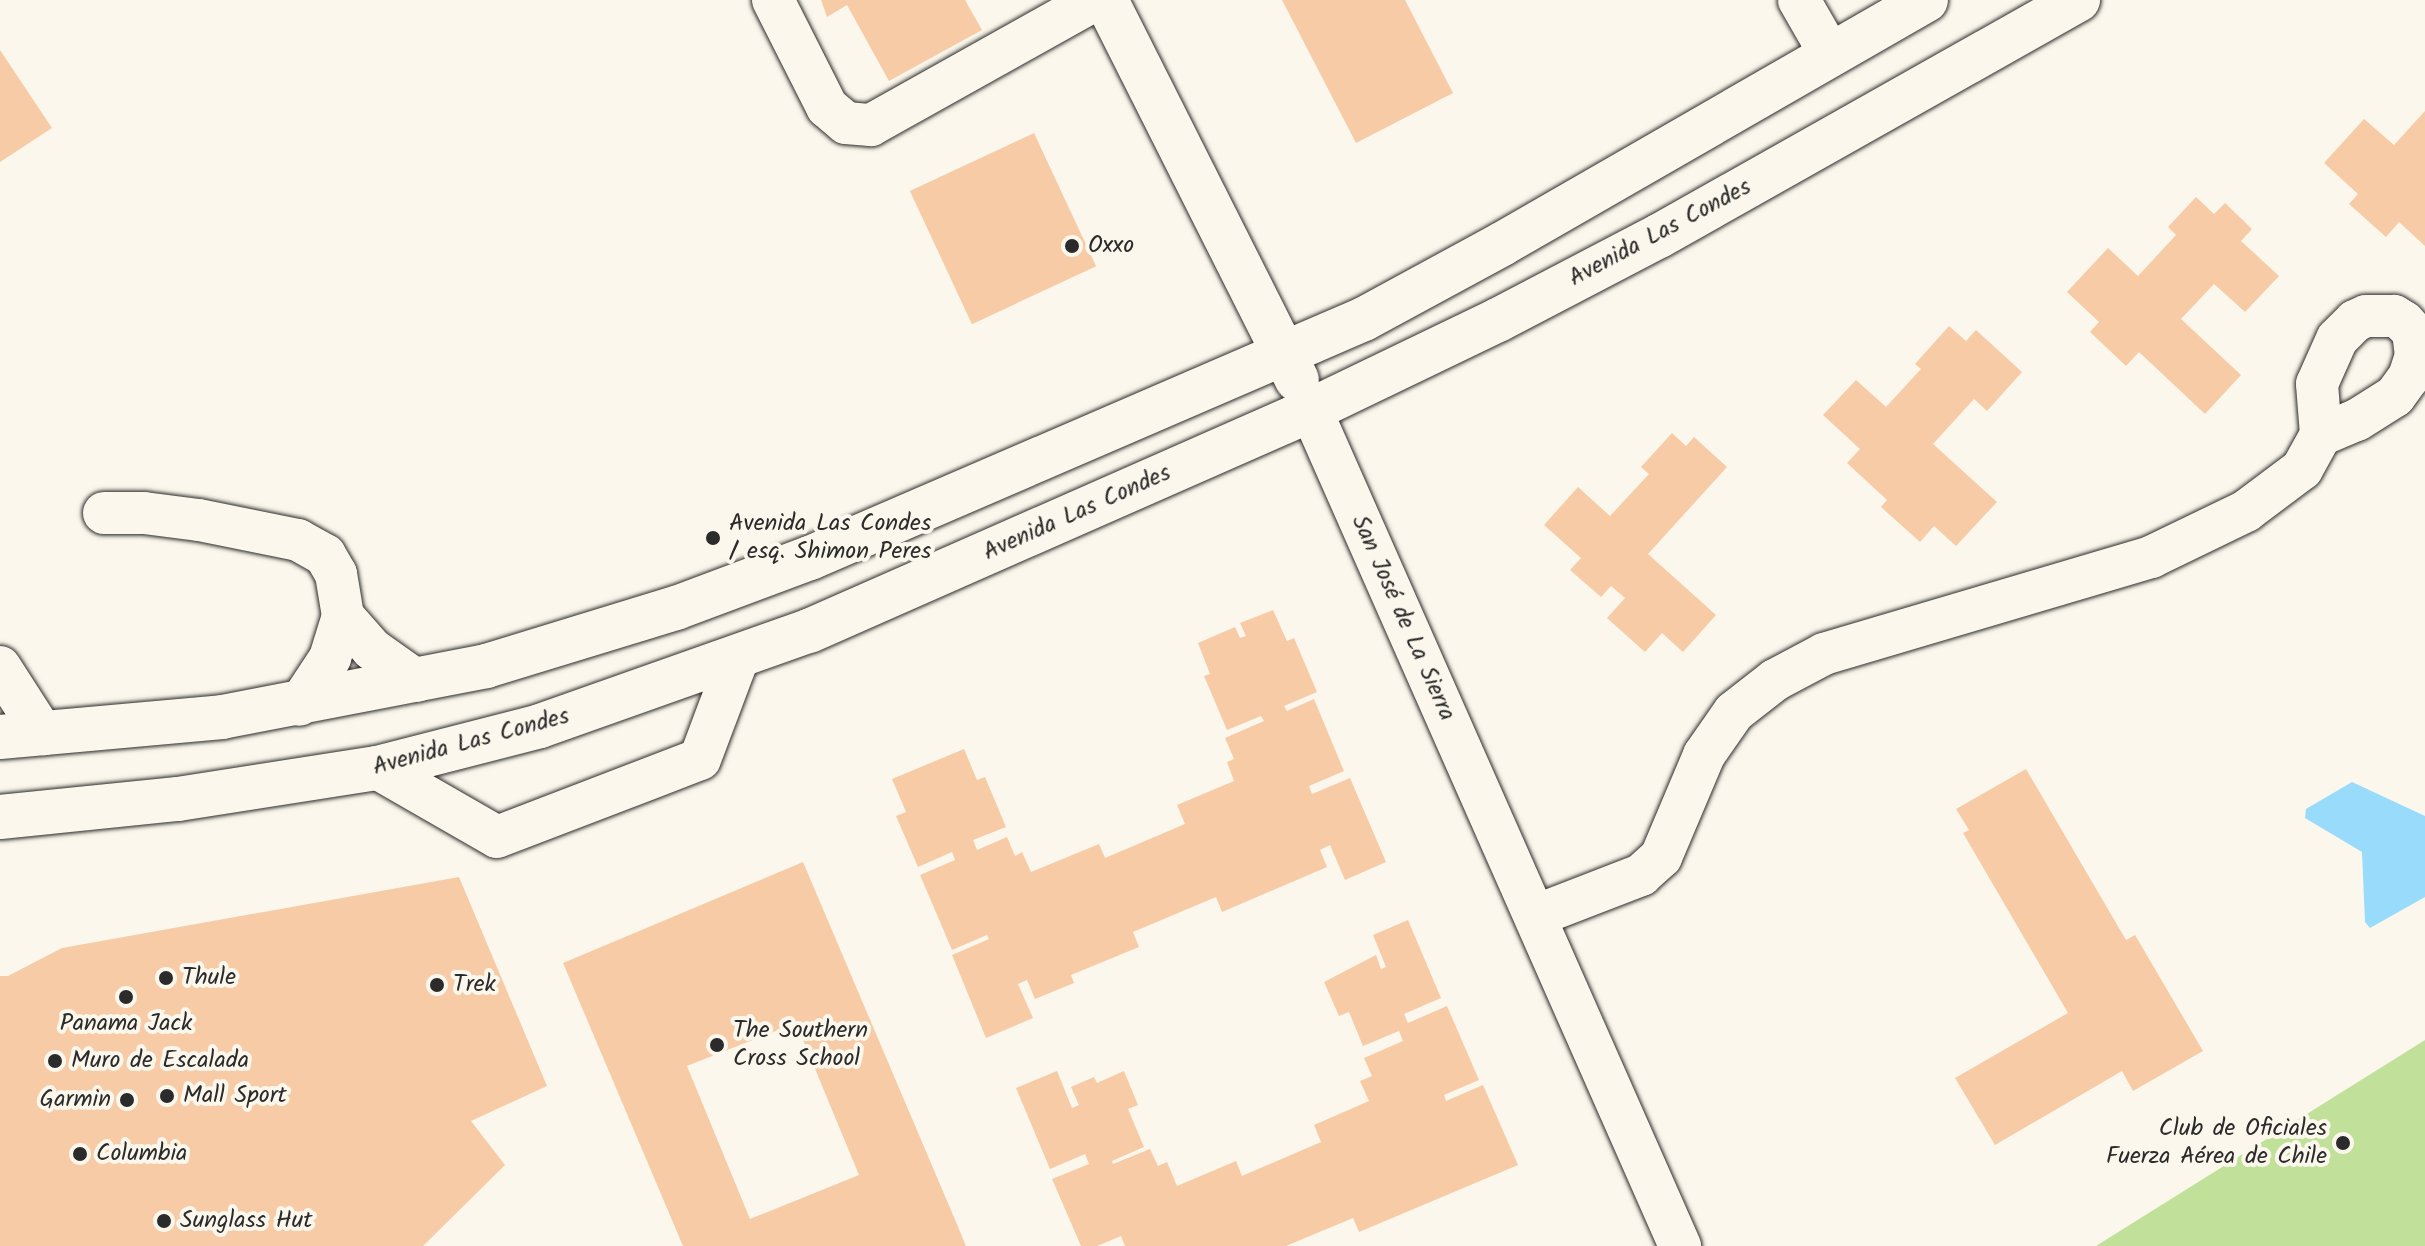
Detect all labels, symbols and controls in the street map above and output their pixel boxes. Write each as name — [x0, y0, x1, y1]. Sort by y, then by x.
street label: Avenida Las Condes — [1564, 173, 1756, 293]
place label: Oxxo — [1088, 232, 1134, 260]
marker: Oxxo — [1063, 237, 1081, 255]
street label: Avenida Las Condes — [979, 459, 1175, 567]
place label: Avenida Las Condes / esq. Shimon Peres — [729, 510, 931, 566]
street label: San José de La Sierra — [1345, 511, 1461, 725]
marker: Avenida Las Condes / esq. Shimon Peres — [704, 529, 722, 547]
street label: Avenida Las Condes — [370, 702, 572, 782]
place label: Thule — [182, 964, 236, 992]
marker: Thule — [157, 969, 175, 987]
place label: Trek — [453, 971, 496, 999]
marker: Trek — [428, 976, 446, 994]
marker: Panama Jack — [117, 988, 135, 1006]
place label: Panama Jack — [60, 1010, 192, 1038]
place label: The Southern Cross School — [733, 1017, 868, 1073]
marker: The Southern Cross School — [708, 1036, 726, 1054]
place label: Muro de Escalada — [71, 1047, 249, 1075]
marker: Muro de Escalada — [46, 1052, 64, 1070]
place label: Mall Sport — [183, 1082, 287, 1110]
place label: Garmin — [40, 1086, 111, 1114]
marker: Mall Sport — [158, 1087, 176, 1105]
marker: Garmin — [118, 1091, 136, 1109]
place label: Club de Oficiales Fuerza Aérea de Chile — [2106, 1115, 2327, 1171]
marker: Club de Oficiales Fuerza Aérea de Chile — [2334, 1134, 2352, 1152]
place label: Columbia — [96, 1140, 187, 1168]
marker: Columbia — [71, 1145, 89, 1163]
place label: Sunglass Hut — [180, 1207, 313, 1235]
marker: Sunglass Hut — [155, 1212, 173, 1230]

